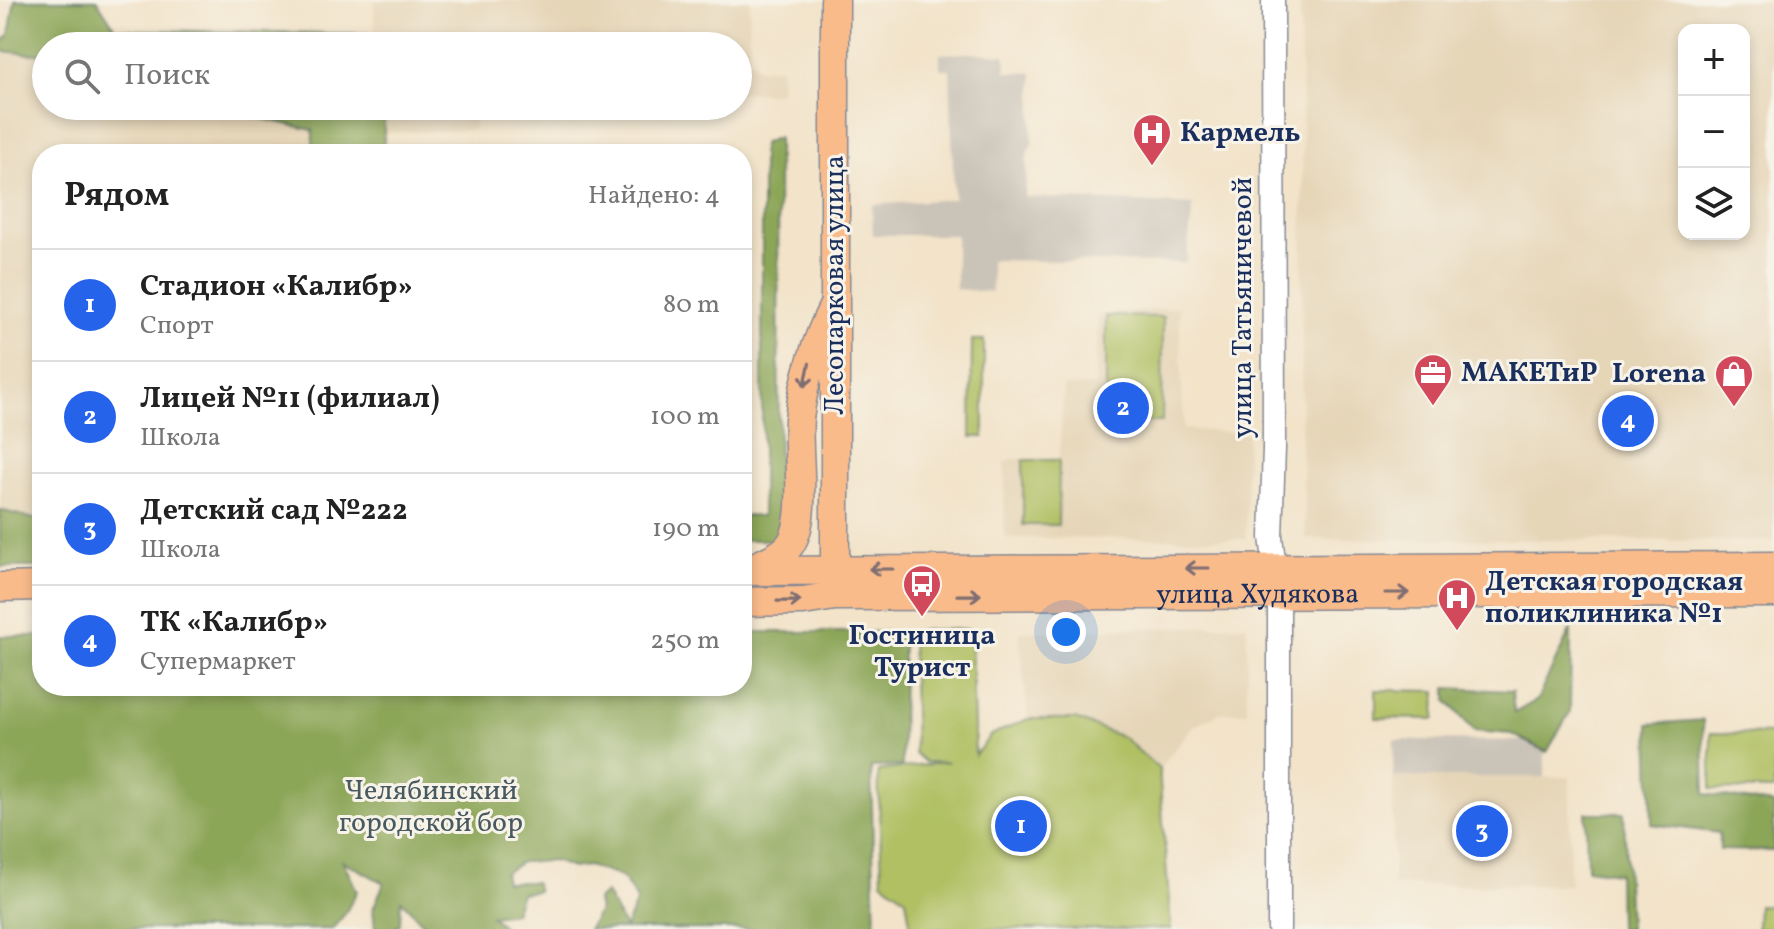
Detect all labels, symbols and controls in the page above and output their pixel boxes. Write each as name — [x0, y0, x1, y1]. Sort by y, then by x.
map controls — [1678, 24, 1750, 240]
button: + — [1678, 24, 1750, 96]
search box — [32, 32, 752, 120]
icon: search — [60, 54, 104, 98]
text: Поиск — [124, 55, 210, 97]
button: − — [1678, 96, 1750, 168]
hospital icon: Кармель — [1131, 112, 1173, 167]
place label: Кармель — [1180, 114, 1301, 153]
street label: Лесопарковая улица — [816, 155, 855, 415]
button: layers — [1678, 168, 1750, 240]
text: Рядом — [64, 173, 169, 220]
street label: улица Татьяничевой — [1224, 177, 1263, 439]
text: Найдено: 4 — [588, 178, 720, 214]
text: Стадион «Калибр» — [140, 266, 413, 308]
text: 1 — [85, 287, 95, 323]
text: 80 m — [663, 287, 720, 323]
text: Спорт — [140, 308, 214, 344]
office icon: МАКЕТиР — [1412, 352, 1454, 407]
shop icon: Lorena — [1713, 353, 1755, 408]
place label: МАКЕТиР — [1461, 354, 1598, 393]
place label: Lorena — [1612, 355, 1706, 394]
one-way arrow — [799, 362, 814, 388]
text: Лицей №11 (филиал) — [140, 378, 440, 420]
pin: 2 — [1097, 378, 1149, 438]
pin: 4 — [1602, 391, 1654, 451]
text: 2 — [83, 399, 97, 435]
text: 100 m — [650, 399, 720, 435]
text: Школа — [140, 420, 221, 456]
text: Детский сад №222 — [140, 490, 408, 532]
text: 3 — [83, 511, 97, 547]
text: 190 m — [652, 511, 720, 547]
text: Школа — [140, 532, 221, 568]
one-way arrow — [1184, 560, 1211, 576]
one-way arrow — [868, 561, 895, 577]
bus stop icon: Гостиница Турист — [901, 563, 943, 618]
place label: Детская городская поликлиника №1 — [1485, 563, 1743, 634]
street label: улица Худякова — [1156, 575, 1359, 614]
hospital icon: Детская городская поликлиника №1 — [1436, 577, 1478, 632]
one-way arrow — [1383, 585, 1410, 601]
one-way arrow — [955, 588, 982, 603]
one-way arrow — [775, 594, 802, 609]
text: ТК «Калибр» — [140, 602, 328, 644]
your location — [1046, 612, 1086, 652]
place label: Гостиница Турист — [848, 617, 996, 688]
text: 4 — [82, 623, 98, 659]
text: 250 m — [650, 623, 720, 659]
text: Супермаркет — [140, 644, 296, 680]
park label: Челябинский городской бор — [339, 772, 523, 843]
pin: 1 — [995, 796, 1047, 856]
pin: 3 — [1456, 801, 1508, 861]

